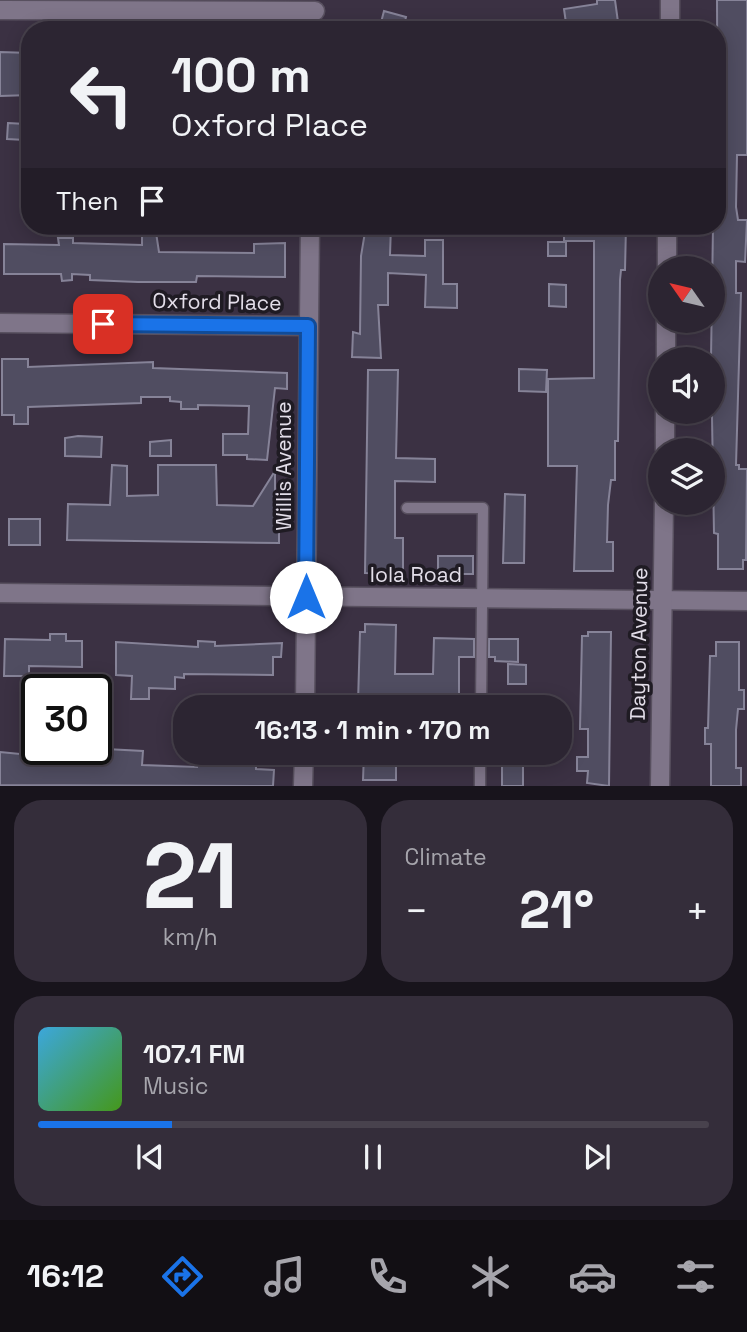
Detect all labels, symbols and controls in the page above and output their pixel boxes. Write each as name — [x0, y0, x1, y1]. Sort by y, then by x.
text: 100 m — [171, 44, 311, 106]
icon: left — [56, 49, 147, 140]
text: Oxford Place — [171, 105, 368, 145]
icon: arrive — [133, 182, 171, 220]
text: Then — [56, 184, 119, 218]
north arrow — [648, 256, 724, 332]
map controls — [648, 256, 725, 515]
street label: Oxford Place — [152, 287, 282, 316]
pin — [73, 294, 133, 354]
icon: arrive — [84, 305, 122, 343]
button: sound — [648, 347, 725, 424]
street label: Willis Avenue — [270, 401, 297, 531]
button: layers — [648, 438, 725, 515]
position arrow — [269, 560, 343, 634]
street label: Iola Road — [370, 561, 462, 588]
street label: Dayton Avenue — [624, 567, 653, 721]
speed limit sign: 30 — [21, 674, 112, 765]
text: 16:13 · 1 min · 170 m — [254, 713, 491, 747]
text: 21 — [143, 818, 238, 935]
text: Climate — [405, 842, 487, 872]
text: 21° — [519, 877, 594, 943]
text: − — [405, 887, 428, 935]
text: + — [685, 887, 709, 935]
text: km/h — [163, 922, 218, 952]
text: 107.1 FM — [143, 1037, 245, 1071]
text: Music — [143, 1071, 208, 1101]
icon: previous — [131, 1138, 169, 1176]
icon: pause — [354, 1138, 392, 1176]
icon: next — [578, 1138, 616, 1176]
icon: directions — [158, 1252, 207, 1301]
icon: music — [260, 1252, 309, 1301]
icon: phone — [363, 1252, 412, 1301]
icon: climate — [466, 1252, 515, 1301]
icon: car — [568, 1252, 617, 1301]
icon: filters — [671, 1252, 720, 1301]
text: 16:12 — [27, 1256, 104, 1296]

